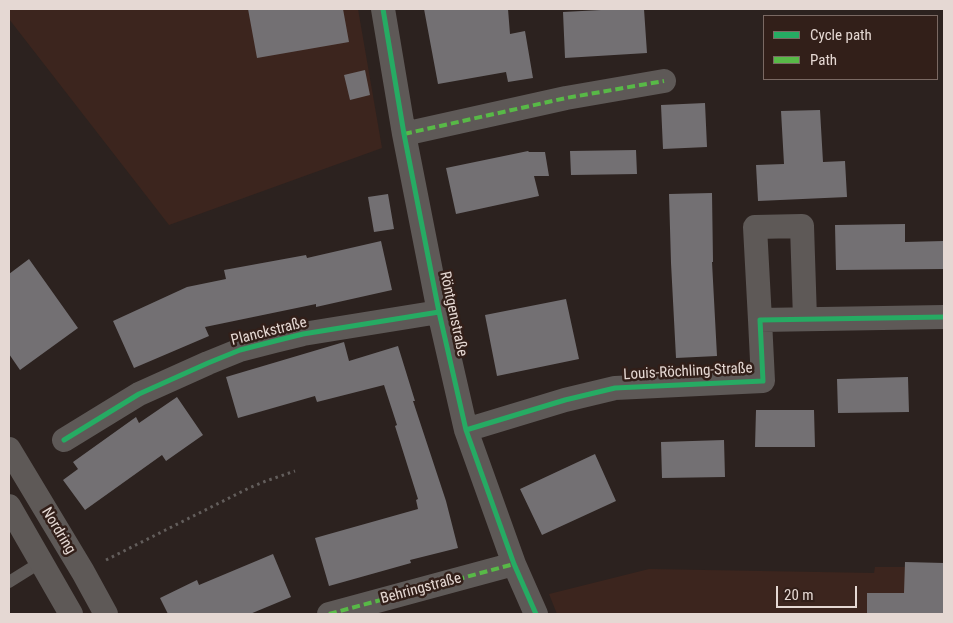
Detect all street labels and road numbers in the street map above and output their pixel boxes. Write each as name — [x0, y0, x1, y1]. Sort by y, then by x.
street label: Röntgenstraße — [435, 270, 471, 358]
street label: Planckstraße — [229, 314, 309, 350]
street label: Louis-Röchling-Straße — [623, 360, 753, 384]
street label: Nordring — [37, 504, 79, 558]
street label: Behringstraße — [379, 570, 463, 608]

